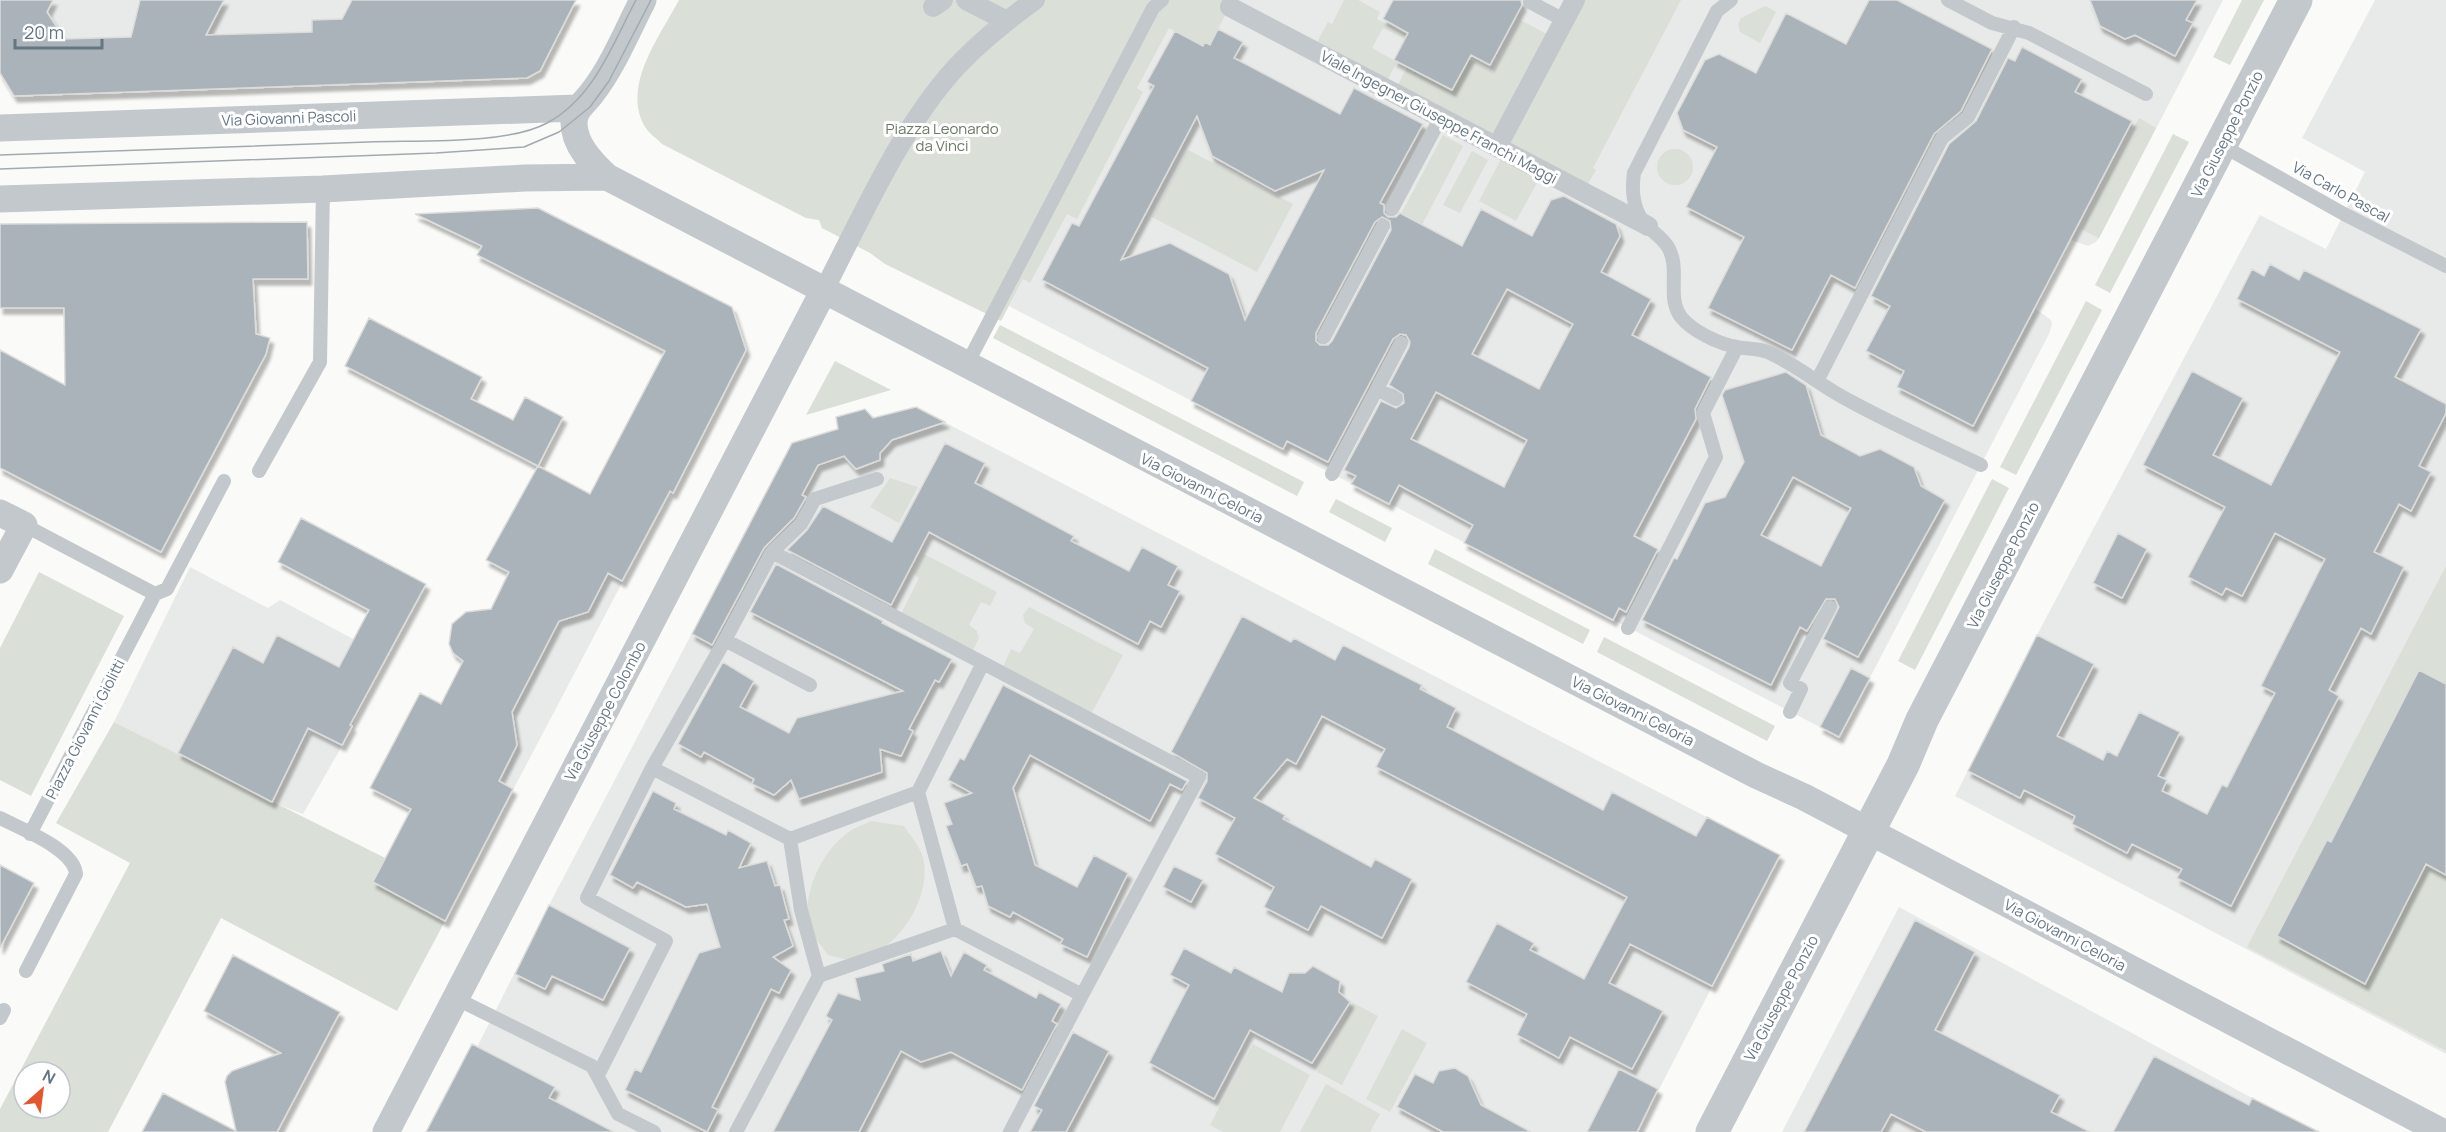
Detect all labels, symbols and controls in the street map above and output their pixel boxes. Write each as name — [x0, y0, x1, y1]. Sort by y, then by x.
scale bar — [15, 12, 102, 50]
text: 20 m — [24, 20, 64, 44]
street label: Viale Ingegner Giuseppe Franchi Maggi — [1317, 45, 1561, 189]
street label: Via Giuseppe Ponzio — [2186, 67, 2268, 201]
street label: Via Giovanni Pascoli — [221, 105, 357, 131]
park label: Piazza Leonardo da Vinci — [885, 118, 999, 156]
street label: Via Carlo Pascal — [2288, 157, 2394, 227]
street label: Via Giovanni Celoria — [1137, 448, 1267, 528]
street label: Via Giuseppe Ponzio — [1962, 498, 2044, 632]
street label: Via Giuseppe Colombo — [559, 638, 651, 784]
street label: Piazza Giovanni Giolitti — [41, 655, 129, 803]
street label: Via Giovanni Celoria — [1568, 671, 1698, 751]
street label: Via Giovanni Celoria — [2000, 894, 2130, 976]
street label: Via Giuseppe Ponzio — [1739, 931, 1823, 1065]
north arrow — [12, 1060, 72, 1120]
text: N — [39, 1064, 59, 1089]

